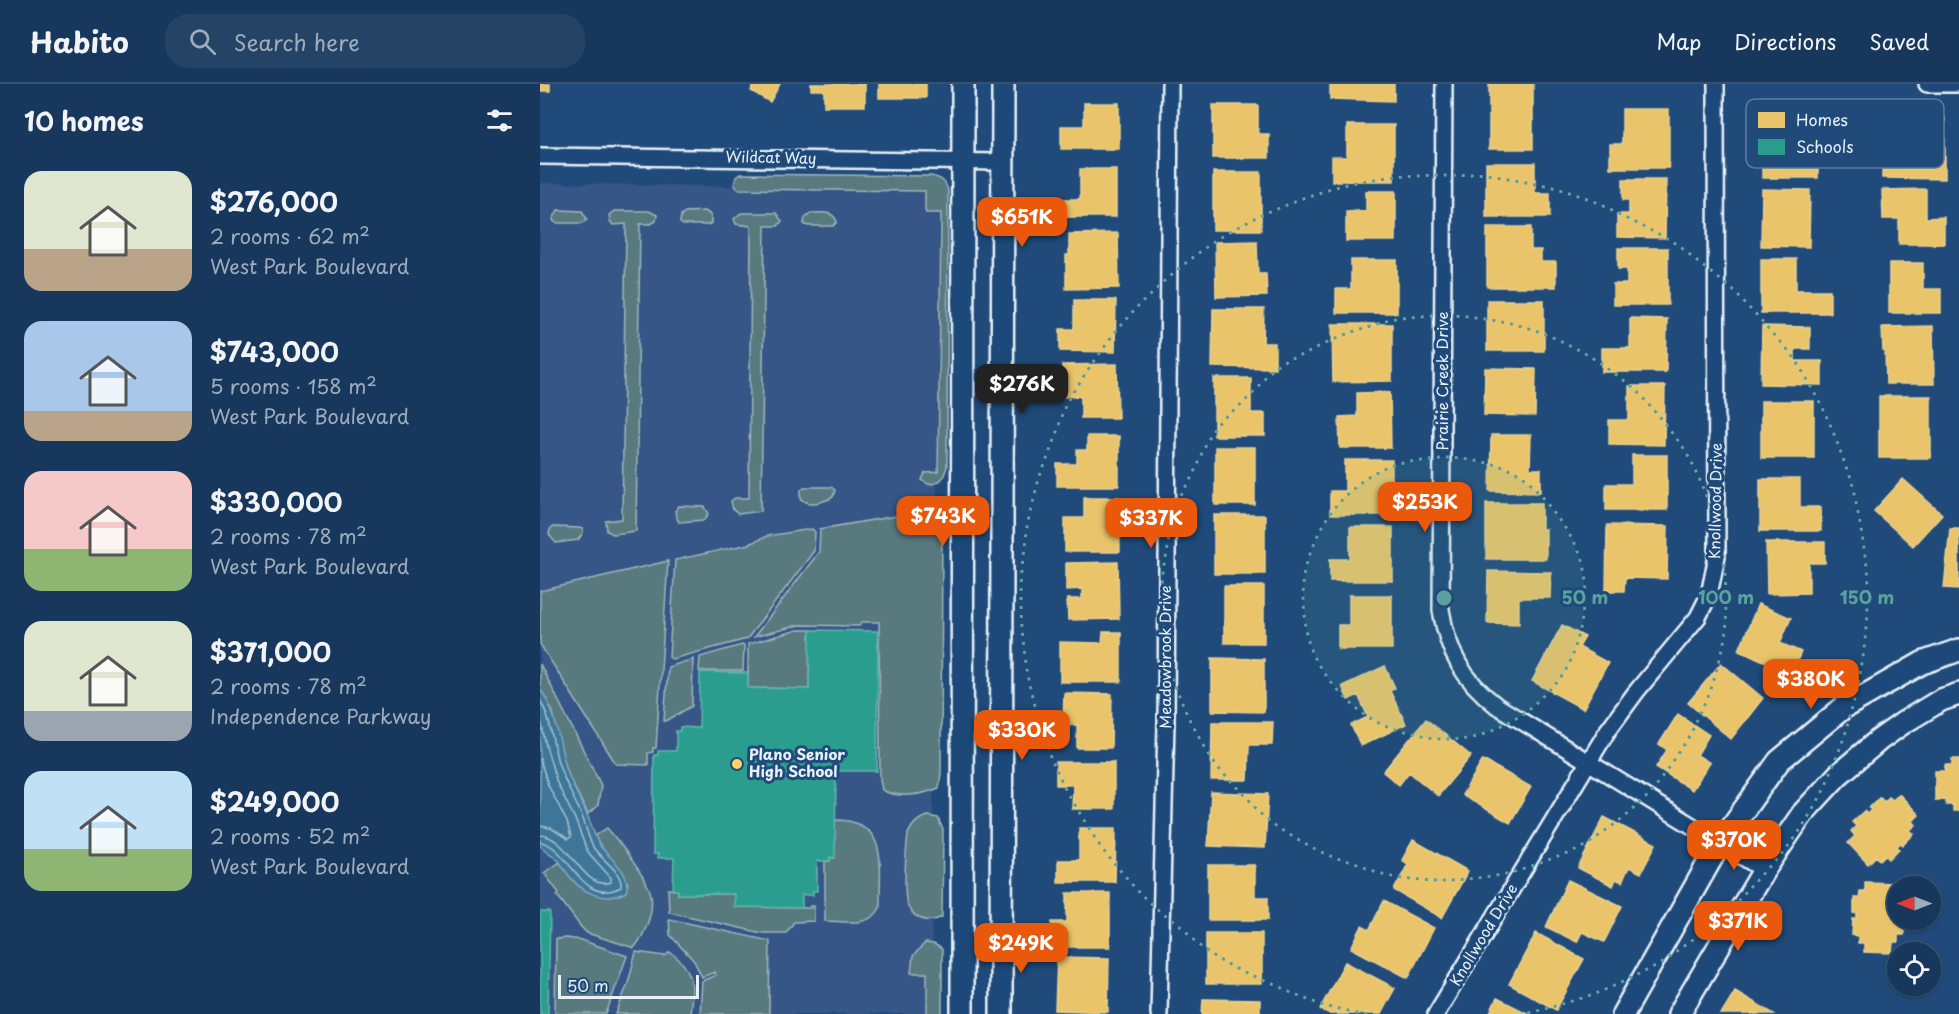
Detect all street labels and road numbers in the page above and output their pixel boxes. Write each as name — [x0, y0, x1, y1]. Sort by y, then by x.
street label: Wildcat Way — [725, 144, 817, 169]
street label: Prairie Creek Drive — [1430, 311, 1453, 451]
street label: Knollwood Drive — [1702, 443, 1727, 559]
street label: Meadowbrook Drive — [1153, 585, 1176, 729]
street label: Knollwood Drive — [1443, 879, 1522, 990]

